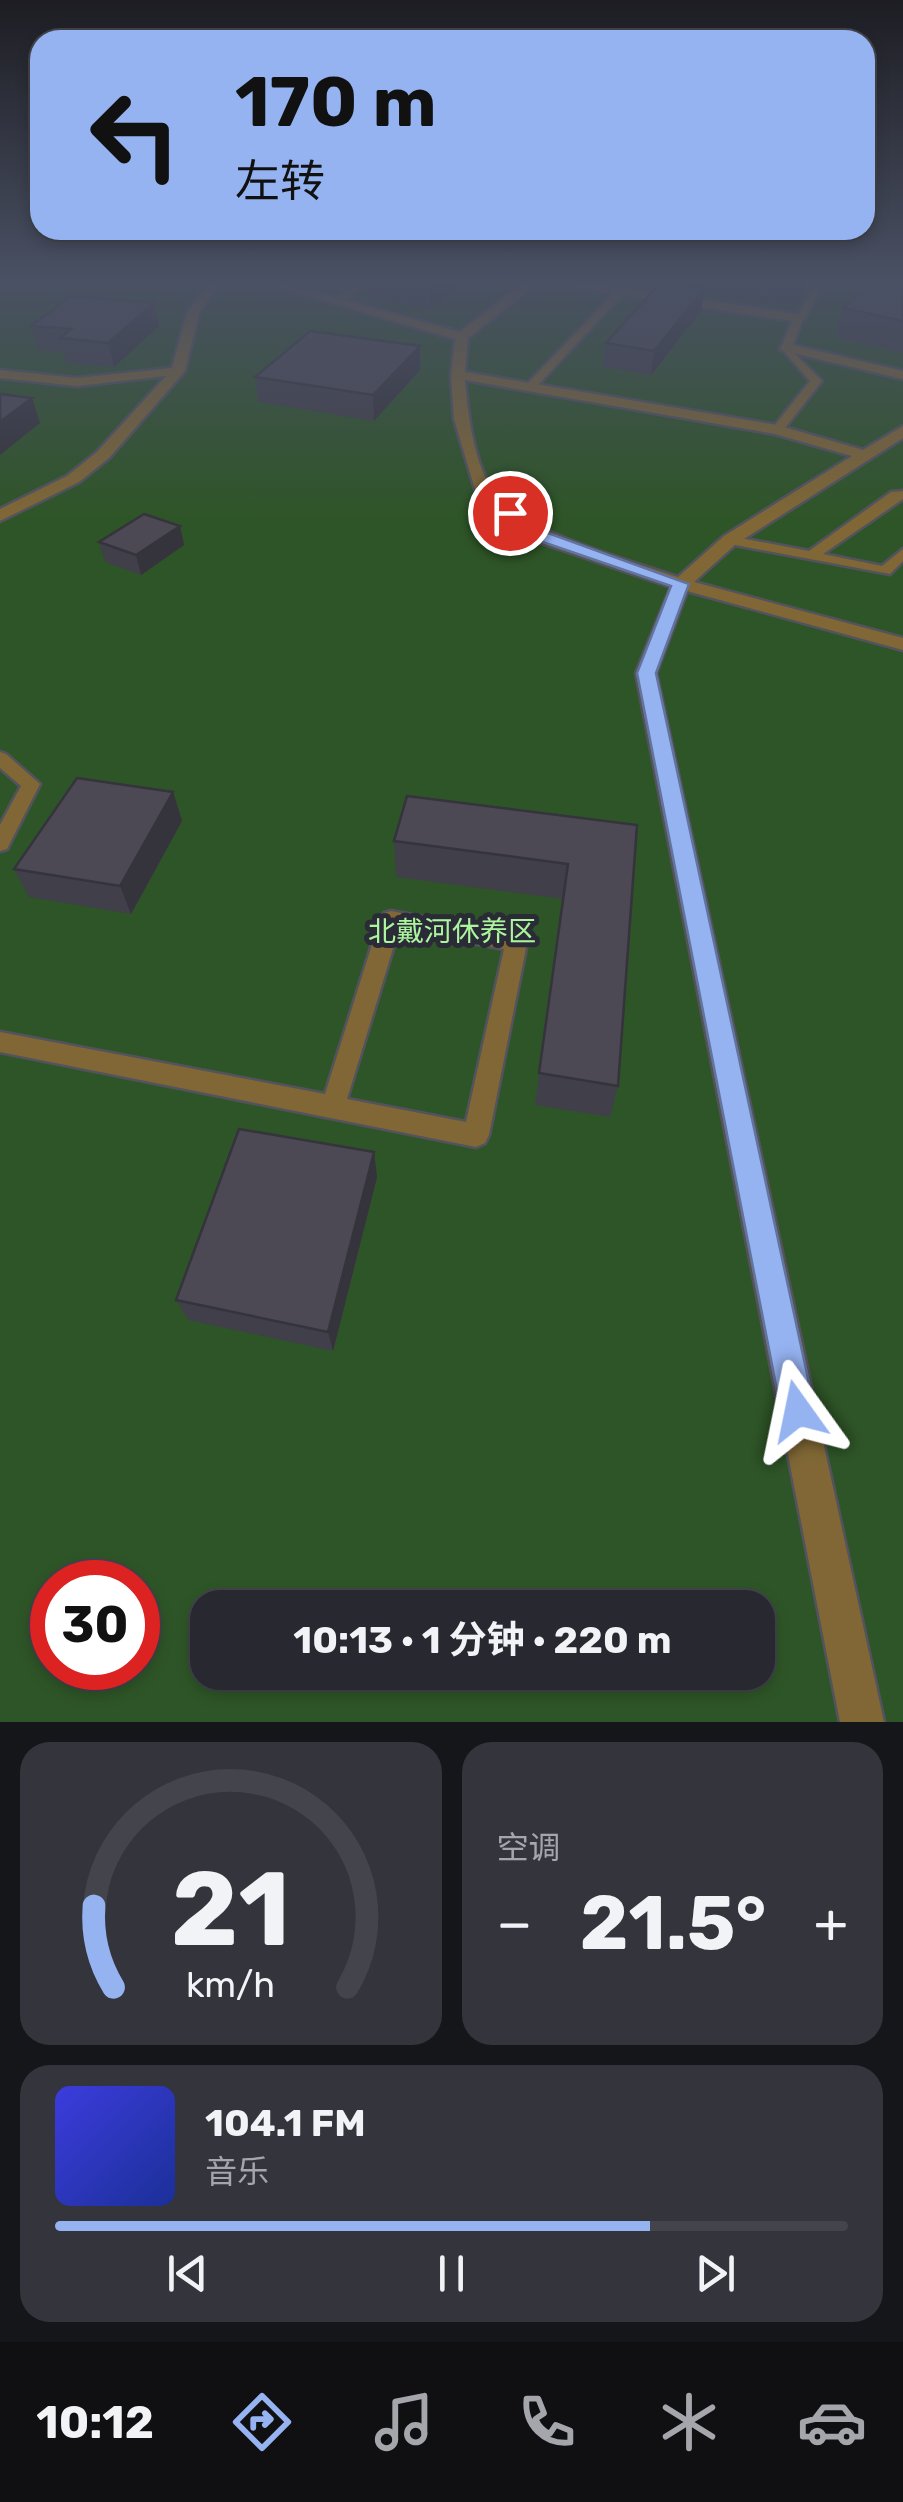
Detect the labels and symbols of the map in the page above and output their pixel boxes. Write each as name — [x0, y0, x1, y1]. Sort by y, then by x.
pin — [468, 471, 553, 556]
park label: 北戴河休养区 — [368, 915, 536, 948]
position arrow — [746, 1359, 850, 1463]
speed limit sign: 30 — [30, 1560, 160, 1690]

